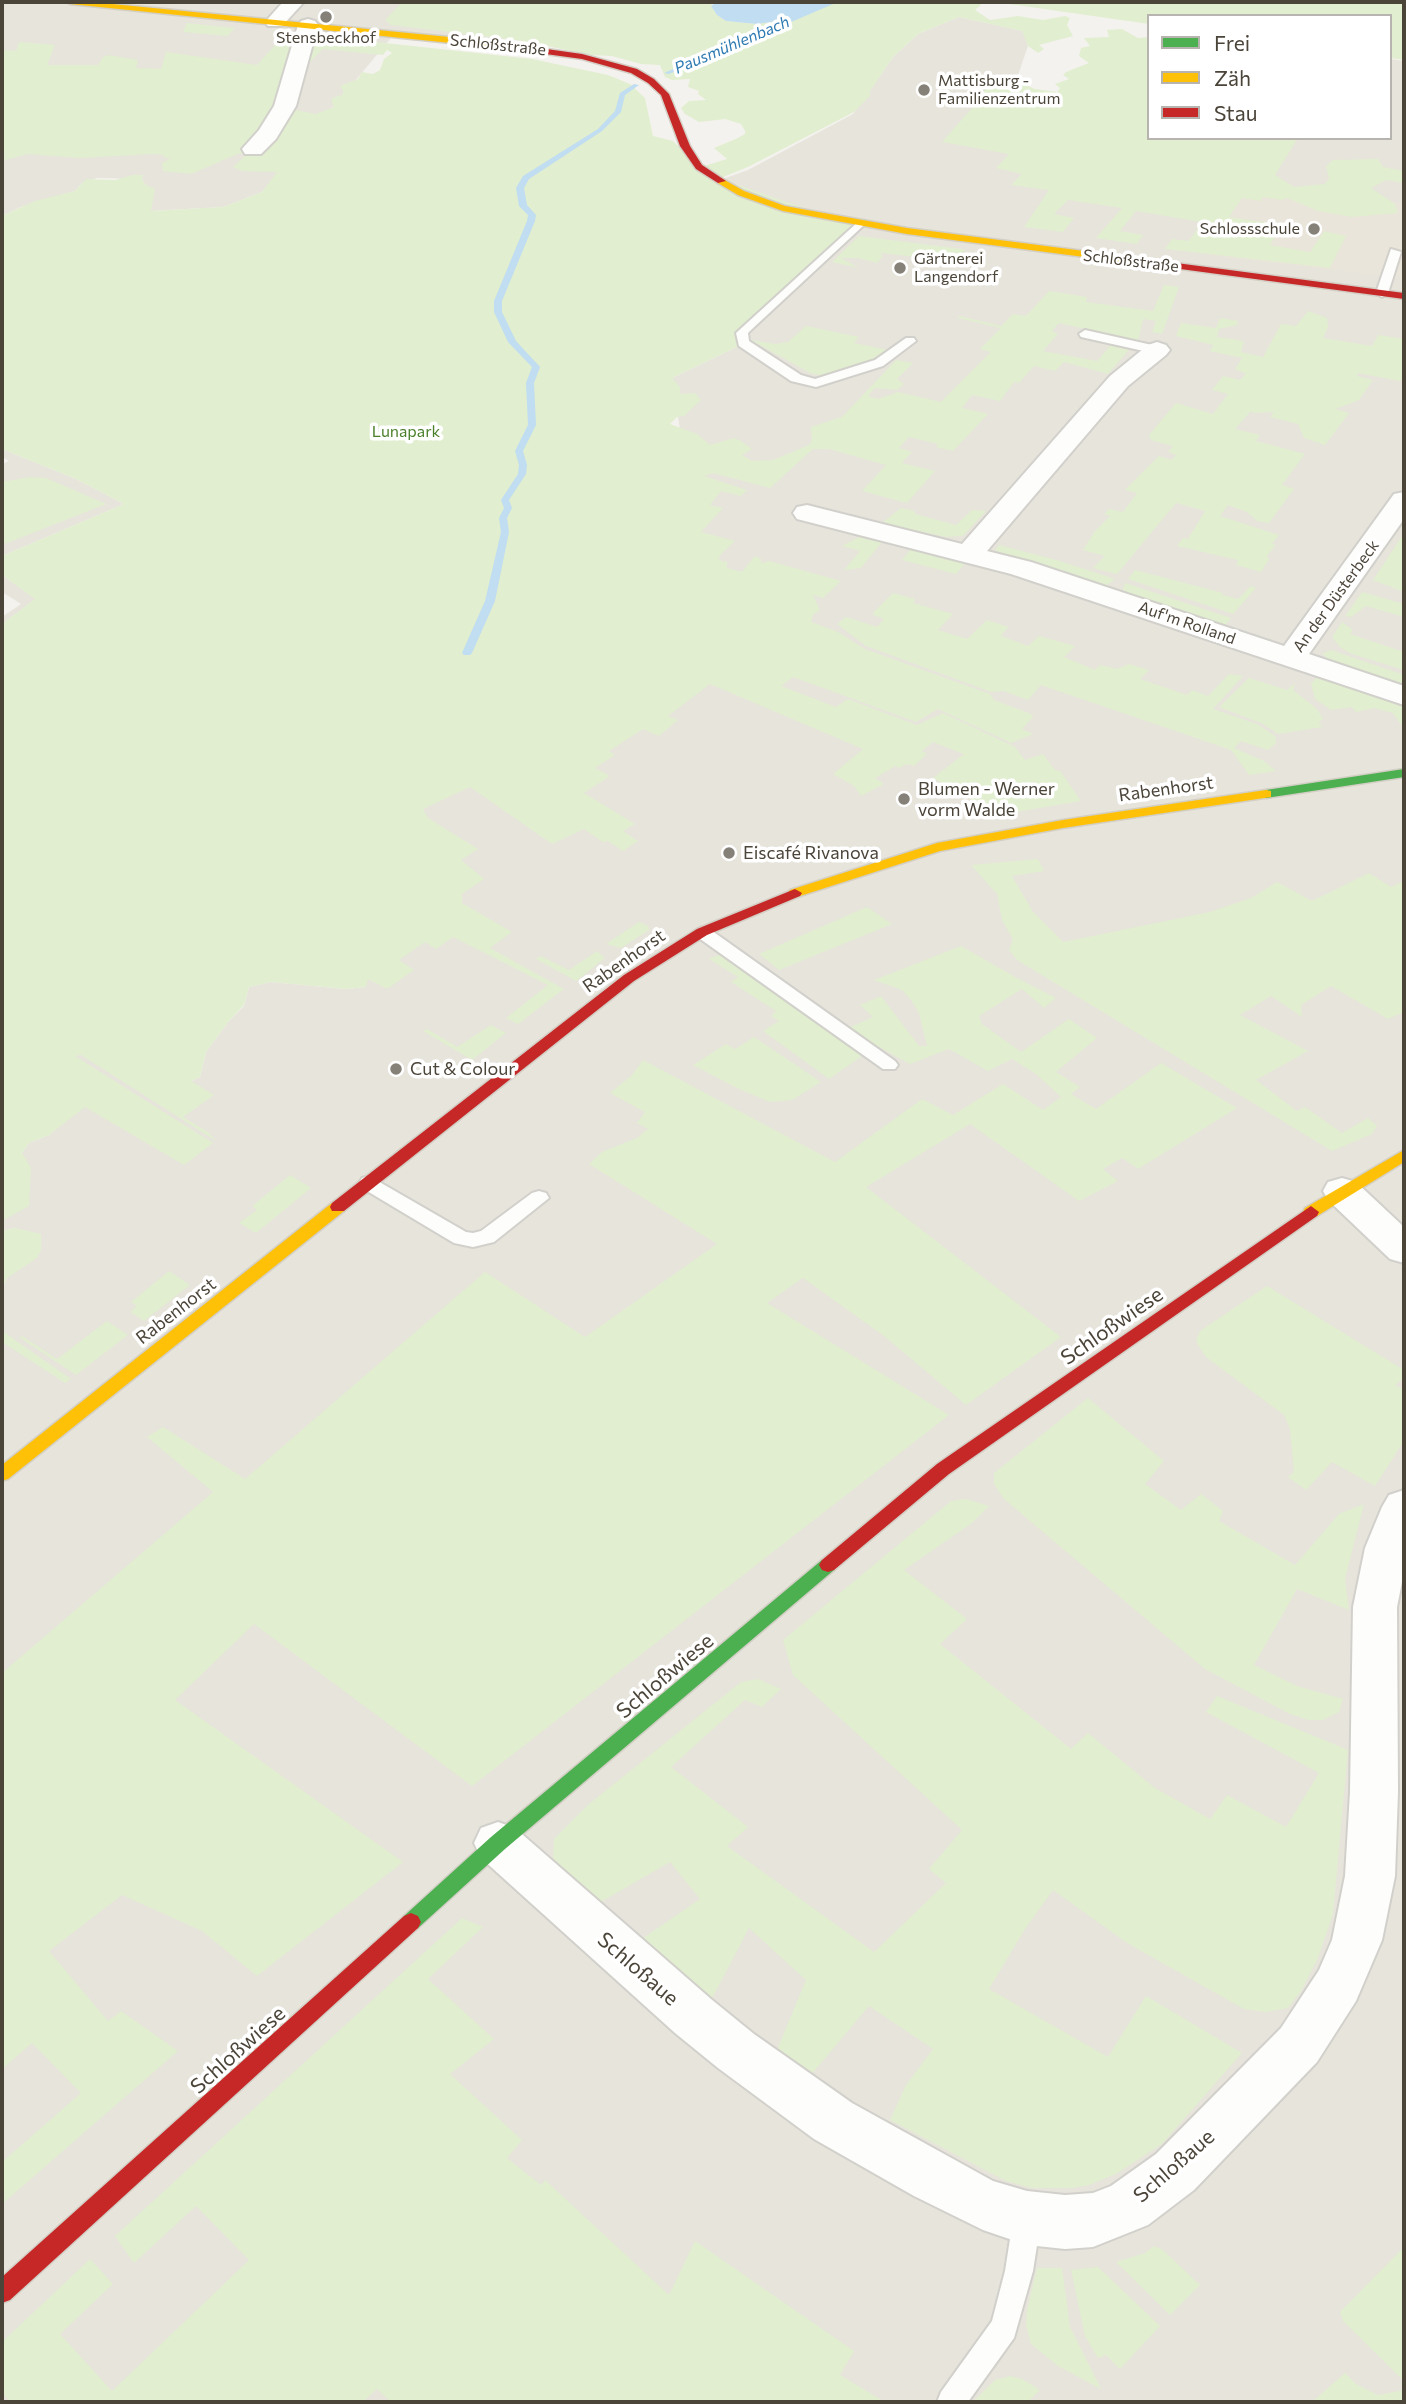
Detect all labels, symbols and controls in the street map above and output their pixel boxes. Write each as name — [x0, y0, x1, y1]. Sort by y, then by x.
marker: Stensbeckhof — [318, 9, 334, 25]
water label: Pausmühlenbach — [672, 12, 792, 78]
legend — [1147, 14, 1392, 140]
place label: Stensbeckhof — [276, 28, 376, 48]
street label: Schloßstraße — [449, 30, 547, 60]
text: Frei — [1214, 30, 1250, 55]
text: Zäh — [1214, 65, 1251, 90]
place label: Mattisburg - Familienzentrum — [938, 71, 1060, 109]
marker: Mattisburg - Familienzentrum — [916, 82, 932, 98]
text: Stau — [1214, 100, 1257, 125]
place label: Schlossschule — [1200, 219, 1300, 239]
marker: Schlossschule — [1306, 221, 1322, 237]
street label: Schloßstraße — [1082, 246, 1180, 276]
place label: Gärtnerei Langendorf — [914, 249, 998, 287]
marker: Gärtnerei Langendorf — [892, 260, 908, 276]
park label: Lunapark — [372, 422, 440, 442]
street label: An der Düsterbeck — [1289, 536, 1383, 656]
street label: Auf'm Rolland — [1136, 597, 1238, 649]
street label: Rabenhorst — [1117, 772, 1215, 806]
place label: Blumen - Werner vorm Walde — [918, 778, 1055, 820]
marker: Blumen - Werner vorm Walde — [896, 791, 912, 807]
place label: Eiscafé Rivanova — [743, 842, 879, 864]
marker: Eiscafé Rivanova — [721, 845, 737, 861]
street label: Rabenhorst — [579, 925, 669, 997]
place label: Cut & Colour — [410, 1058, 516, 1080]
marker: Cut & Colour — [388, 1061, 404, 1077]
street label: Rabenhorst — [132, 1273, 220, 1349]
street label: Schloßwiese — [1056, 1282, 1168, 1370]
street label: Schloßwiese — [611, 1628, 719, 1724]
street label: Schloßaue — [592, 1927, 684, 2011]
street label: Schloßwiese — [185, 2001, 291, 2099]
street label: Schloßaue — [1128, 2124, 1220, 2208]

